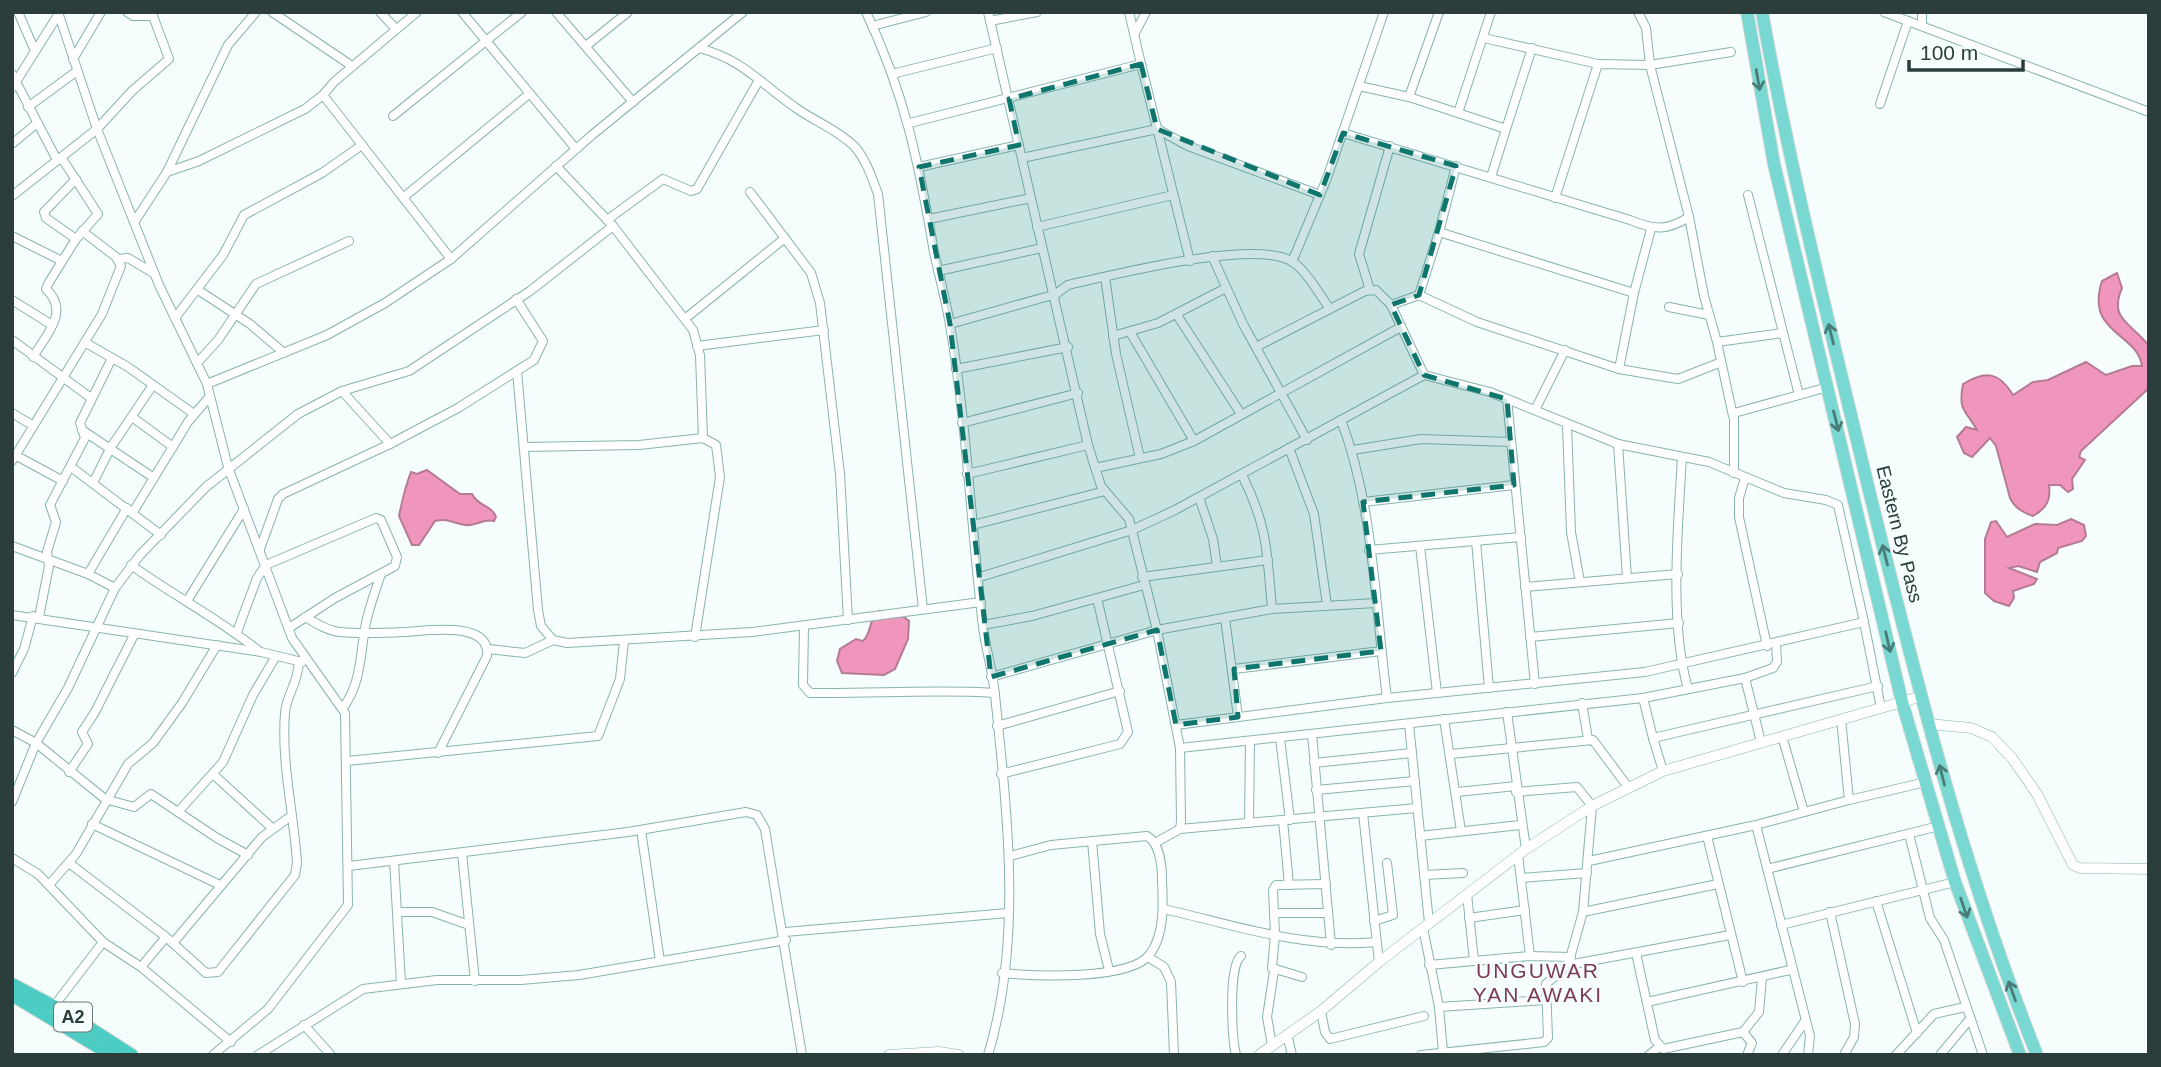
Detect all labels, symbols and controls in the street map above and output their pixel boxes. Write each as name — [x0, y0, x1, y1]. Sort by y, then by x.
scale bar — [1909, 28, 2023, 72]
text: 100 m — [1920, 41, 1978, 64]
one-way arrow — [1751, 68, 1765, 91]
one-way arrow — [1824, 323, 1837, 345]
one-way arrow — [1830, 409, 1843, 432]
street label: Eastern By Pass — [1872, 463, 1927, 605]
one-way arrow — [1878, 544, 1891, 567]
one-way arrow — [1882, 630, 1895, 653]
one-way arrow — [1935, 764, 1948, 787]
one-way arrow — [1959, 896, 1971, 918]
district label: UNGUWAR YAN AWAKI — [1473, 959, 1603, 1006]
one-way arrow — [2005, 981, 2017, 1003]
road number: A2 — [54, 1002, 92, 1032]

